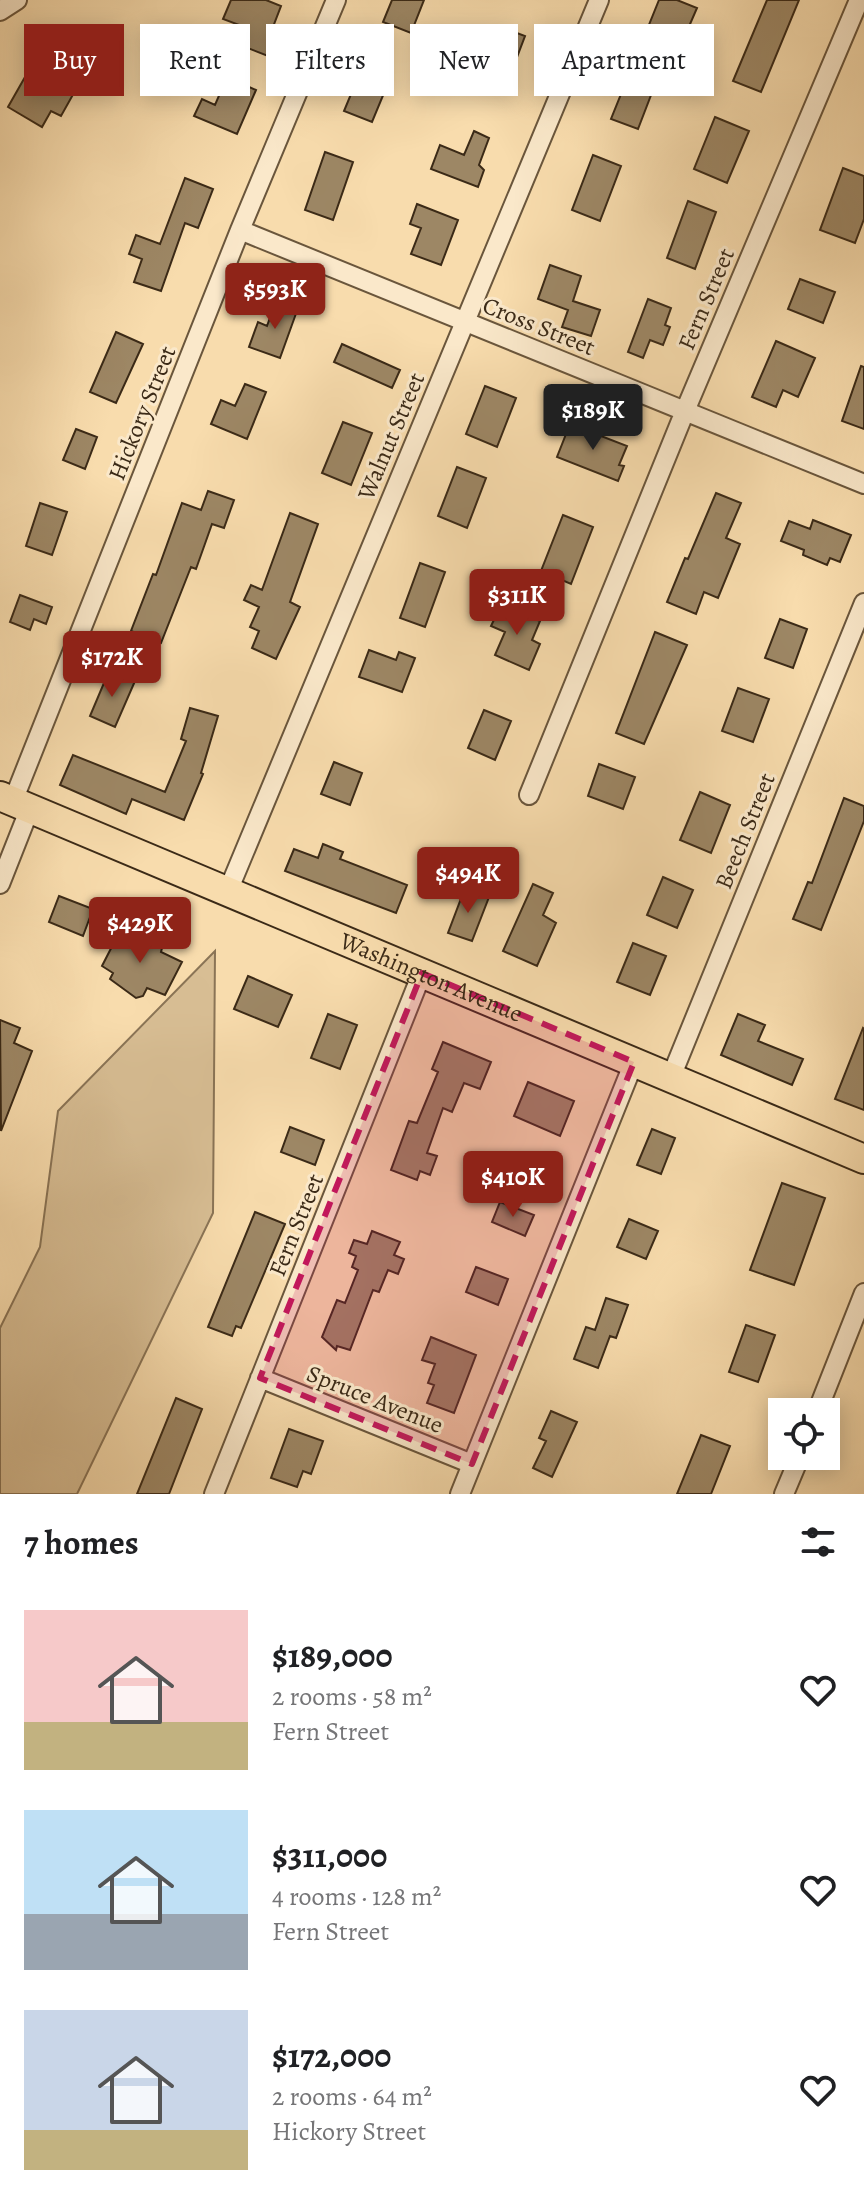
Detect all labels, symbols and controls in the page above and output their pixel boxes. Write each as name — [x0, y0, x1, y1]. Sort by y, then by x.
chip: Buy — [24, 24, 124, 96]
chip: Rent — [140, 24, 250, 96]
chip: Filters — [266, 24, 394, 96]
chip: New — [410, 24, 518, 96]
chip: Apartment — [534, 24, 714, 96]
street label: Fern Street — [670, 243, 742, 355]
pin: $593K — [219, 263, 331, 331]
text: $593K — [243, 271, 307, 306]
street label: Cross Street — [478, 289, 600, 363]
street label: Hickory Street — [101, 341, 184, 485]
street label: Walnut Street — [349, 367, 432, 505]
pin: $189K — [537, 384, 649, 452]
text: $189K — [561, 392, 625, 427]
pin: $311K — [461, 569, 573, 637]
text: $311K — [488, 577, 547, 612]
pin: $172K — [56, 631, 168, 699]
text: $172K — [81, 639, 143, 674]
street label: Beech Street — [707, 768, 783, 894]
pin: $494K — [412, 847, 524, 915]
text: $494K — [435, 855, 501, 890]
pin: $429K — [84, 897, 196, 965]
text: $429K — [107, 905, 173, 940]
street label: Washington Avenue — [334, 924, 528, 1030]
pin: $410K — [457, 1151, 569, 1219]
text: $410K — [481, 1159, 545, 1194]
street label: Fern Street — [261, 1169, 331, 1281]
street label: Spruce Avenue — [302, 1357, 448, 1441]
map controls — [768, 1398, 840, 1470]
button: locate — [768, 1398, 840, 1470]
text: 7 homes — [24, 1519, 139, 1566]
icon: filters — [796, 1520, 840, 1564]
text: $189,000 — [272, 1632, 393, 1679]
icon: home — [88, 1642, 184, 1738]
icon: heart — [796, 1668, 840, 1712]
text: 2 rooms · 58 m² — [272, 1679, 432, 1714]
text: Fern Street — [272, 1714, 389, 1749]
text: $311,000 — [272, 1832, 387, 1879]
icon: home — [88, 1842, 184, 1938]
icon: heart — [796, 1868, 840, 1912]
text: 4 rooms · 128 m² — [272, 1879, 441, 1914]
text: Fern Street — [272, 1914, 389, 1949]
text: $172,000 — [272, 2032, 391, 2079]
icon: home — [88, 2042, 184, 2138]
icon: heart — [796, 2068, 840, 2112]
text: 2 rooms · 64 m² — [272, 2079, 432, 2114]
text: Hickory Street — [272, 2114, 426, 2149]

